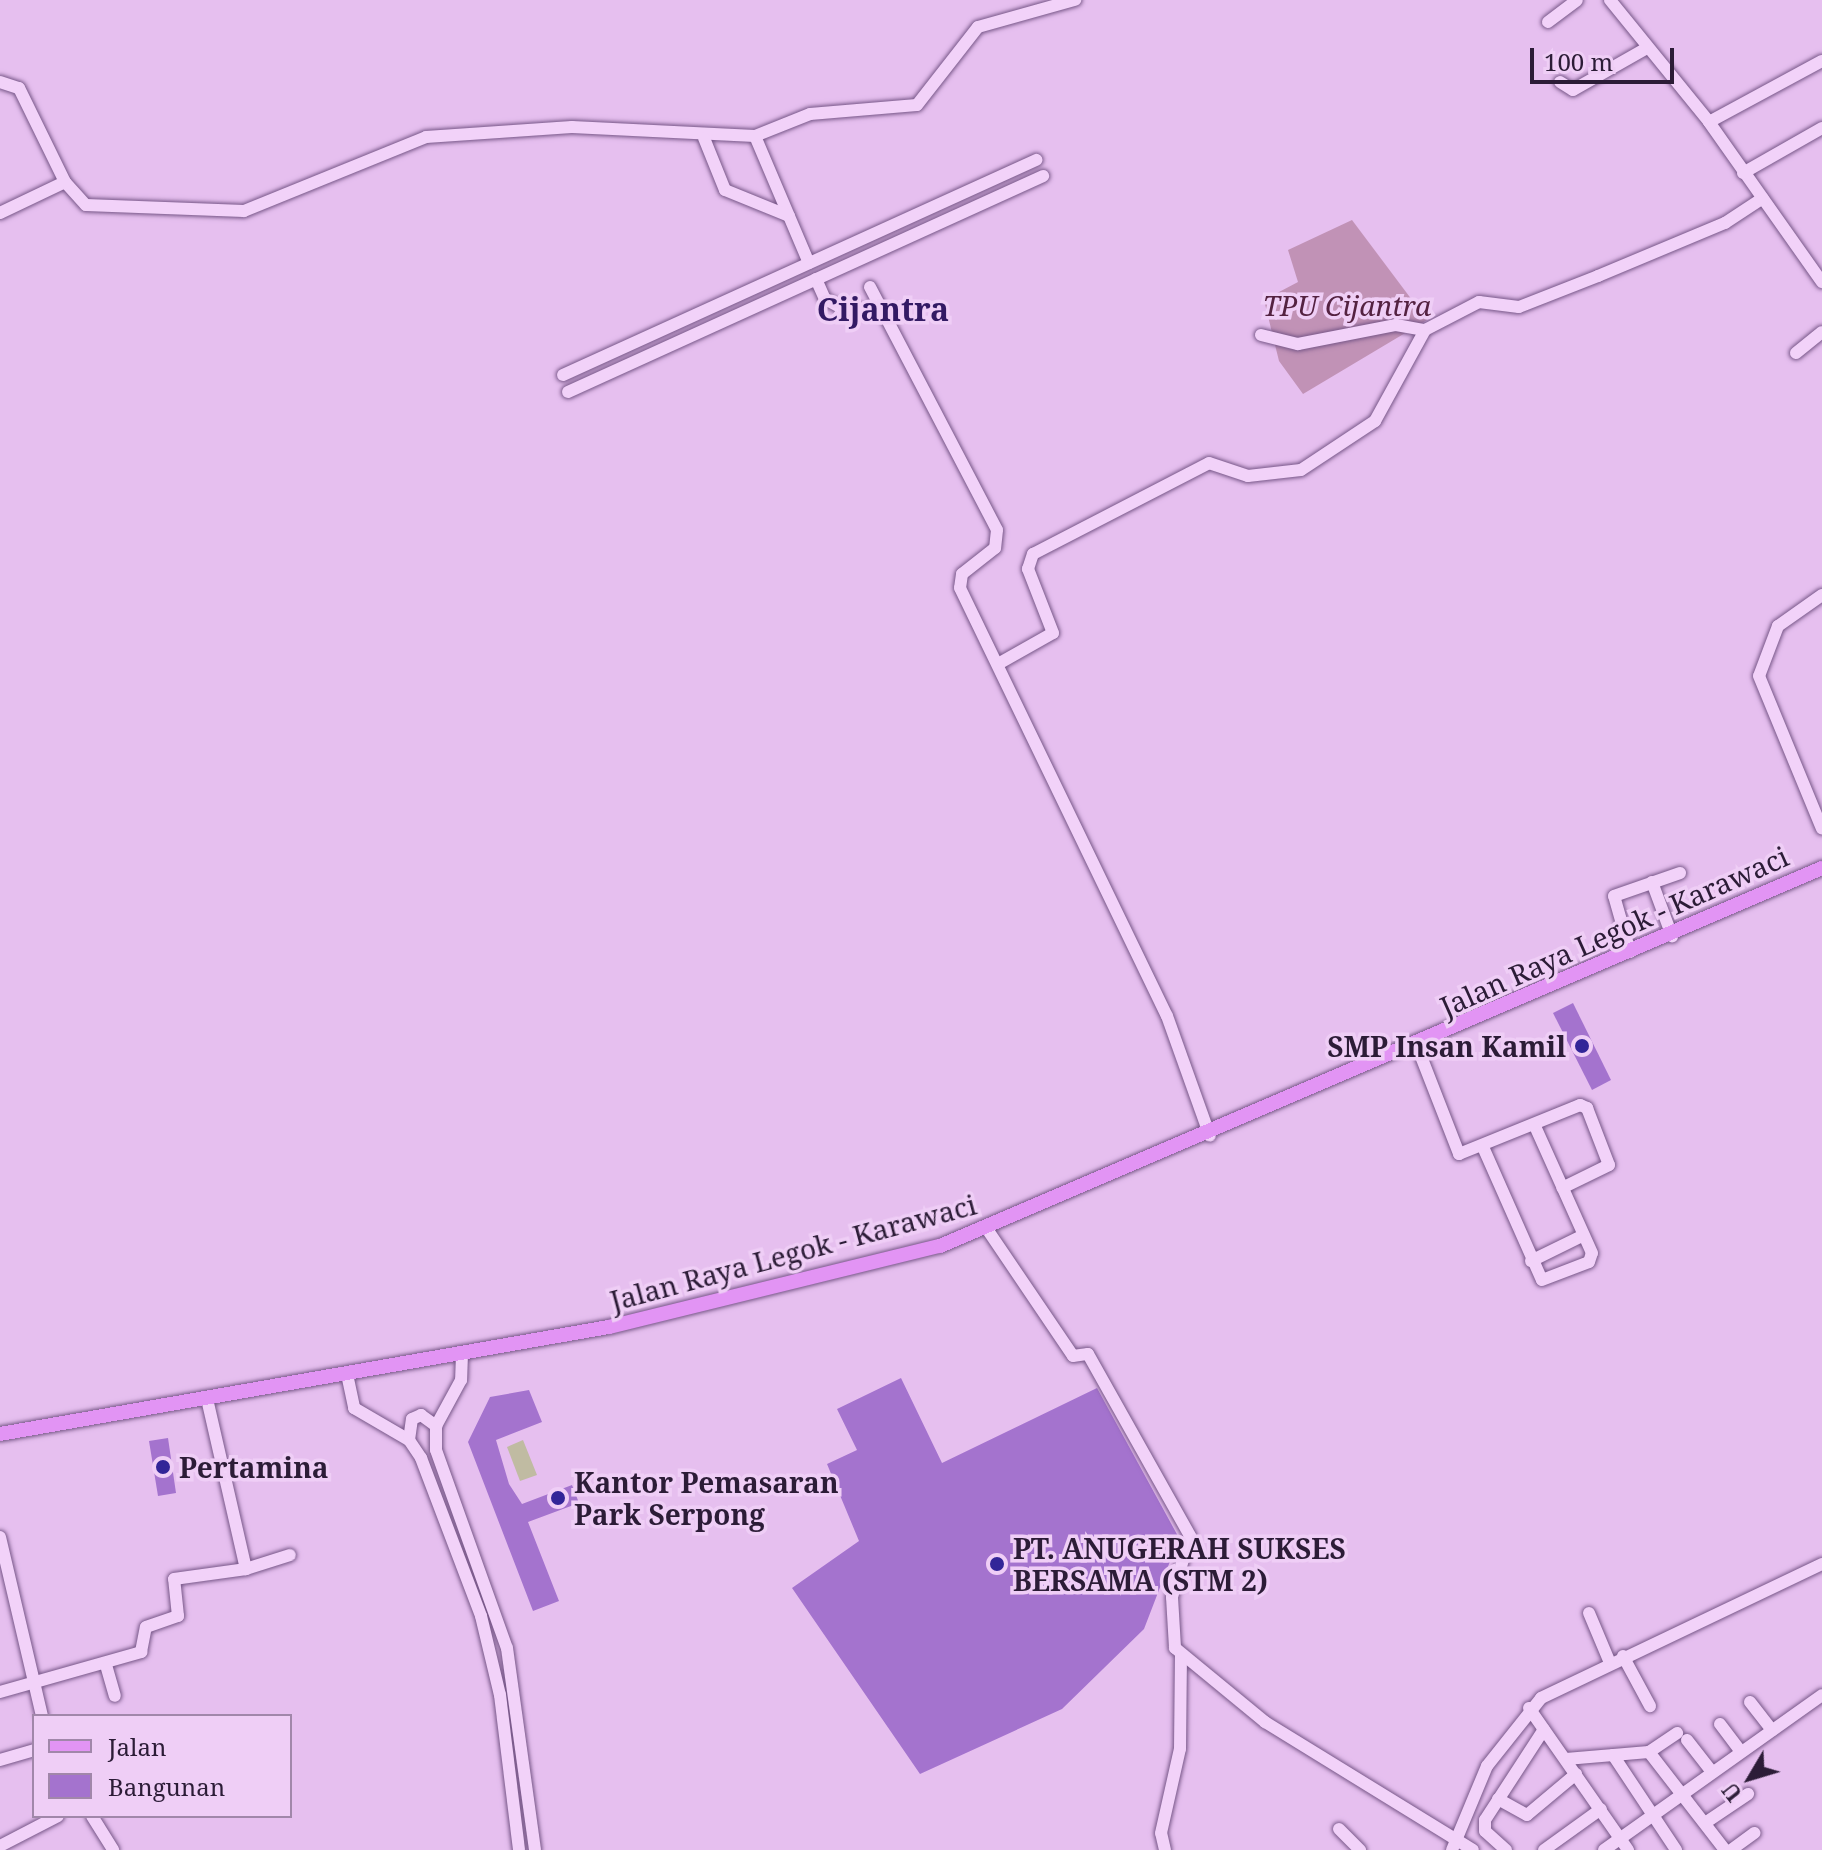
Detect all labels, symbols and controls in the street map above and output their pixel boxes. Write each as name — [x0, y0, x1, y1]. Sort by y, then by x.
scale bar — [1534, 32, 1678, 82]
text: 100 m — [1544, 45, 1613, 78]
park label: TPU Cijantra — [1263, 288, 1431, 322]
district label: Cijantra — [817, 290, 949, 328]
street label: Jalan Raya Legok - Karawaci — [1435, 839, 1793, 1023]
place label: SMP Insan Kamil — [1327, 1029, 1566, 1063]
marker: SMP Insan Kamil — [1573, 1037, 1591, 1055]
street label: Jalan Raya Legok - Karawaci — [606, 1187, 980, 1317]
place label: Pertamina — [179, 1450, 329, 1484]
marker: Pertamina — [154, 1458, 172, 1476]
place label: Kantor Pemasaran Park Serpong — [574, 1465, 839, 1531]
marker: Kantor Pemasaran Park Serpong — [549, 1489, 567, 1507]
place label: PT. ANUGERAH SUKSES BERSAMA (STM 2) — [1013, 1531, 1346, 1597]
marker: PT. ANUGERAH SUKSES BERSAMA (STM 2) — [988, 1555, 1006, 1573]
legend — [32, 1714, 292, 1818]
text: Jalan — [108, 1730, 167, 1763]
north arrow — [1710, 1738, 1790, 1818]
text: Bangunan — [108, 1770, 225, 1803]
text: U — [1714, 1777, 1748, 1808]

